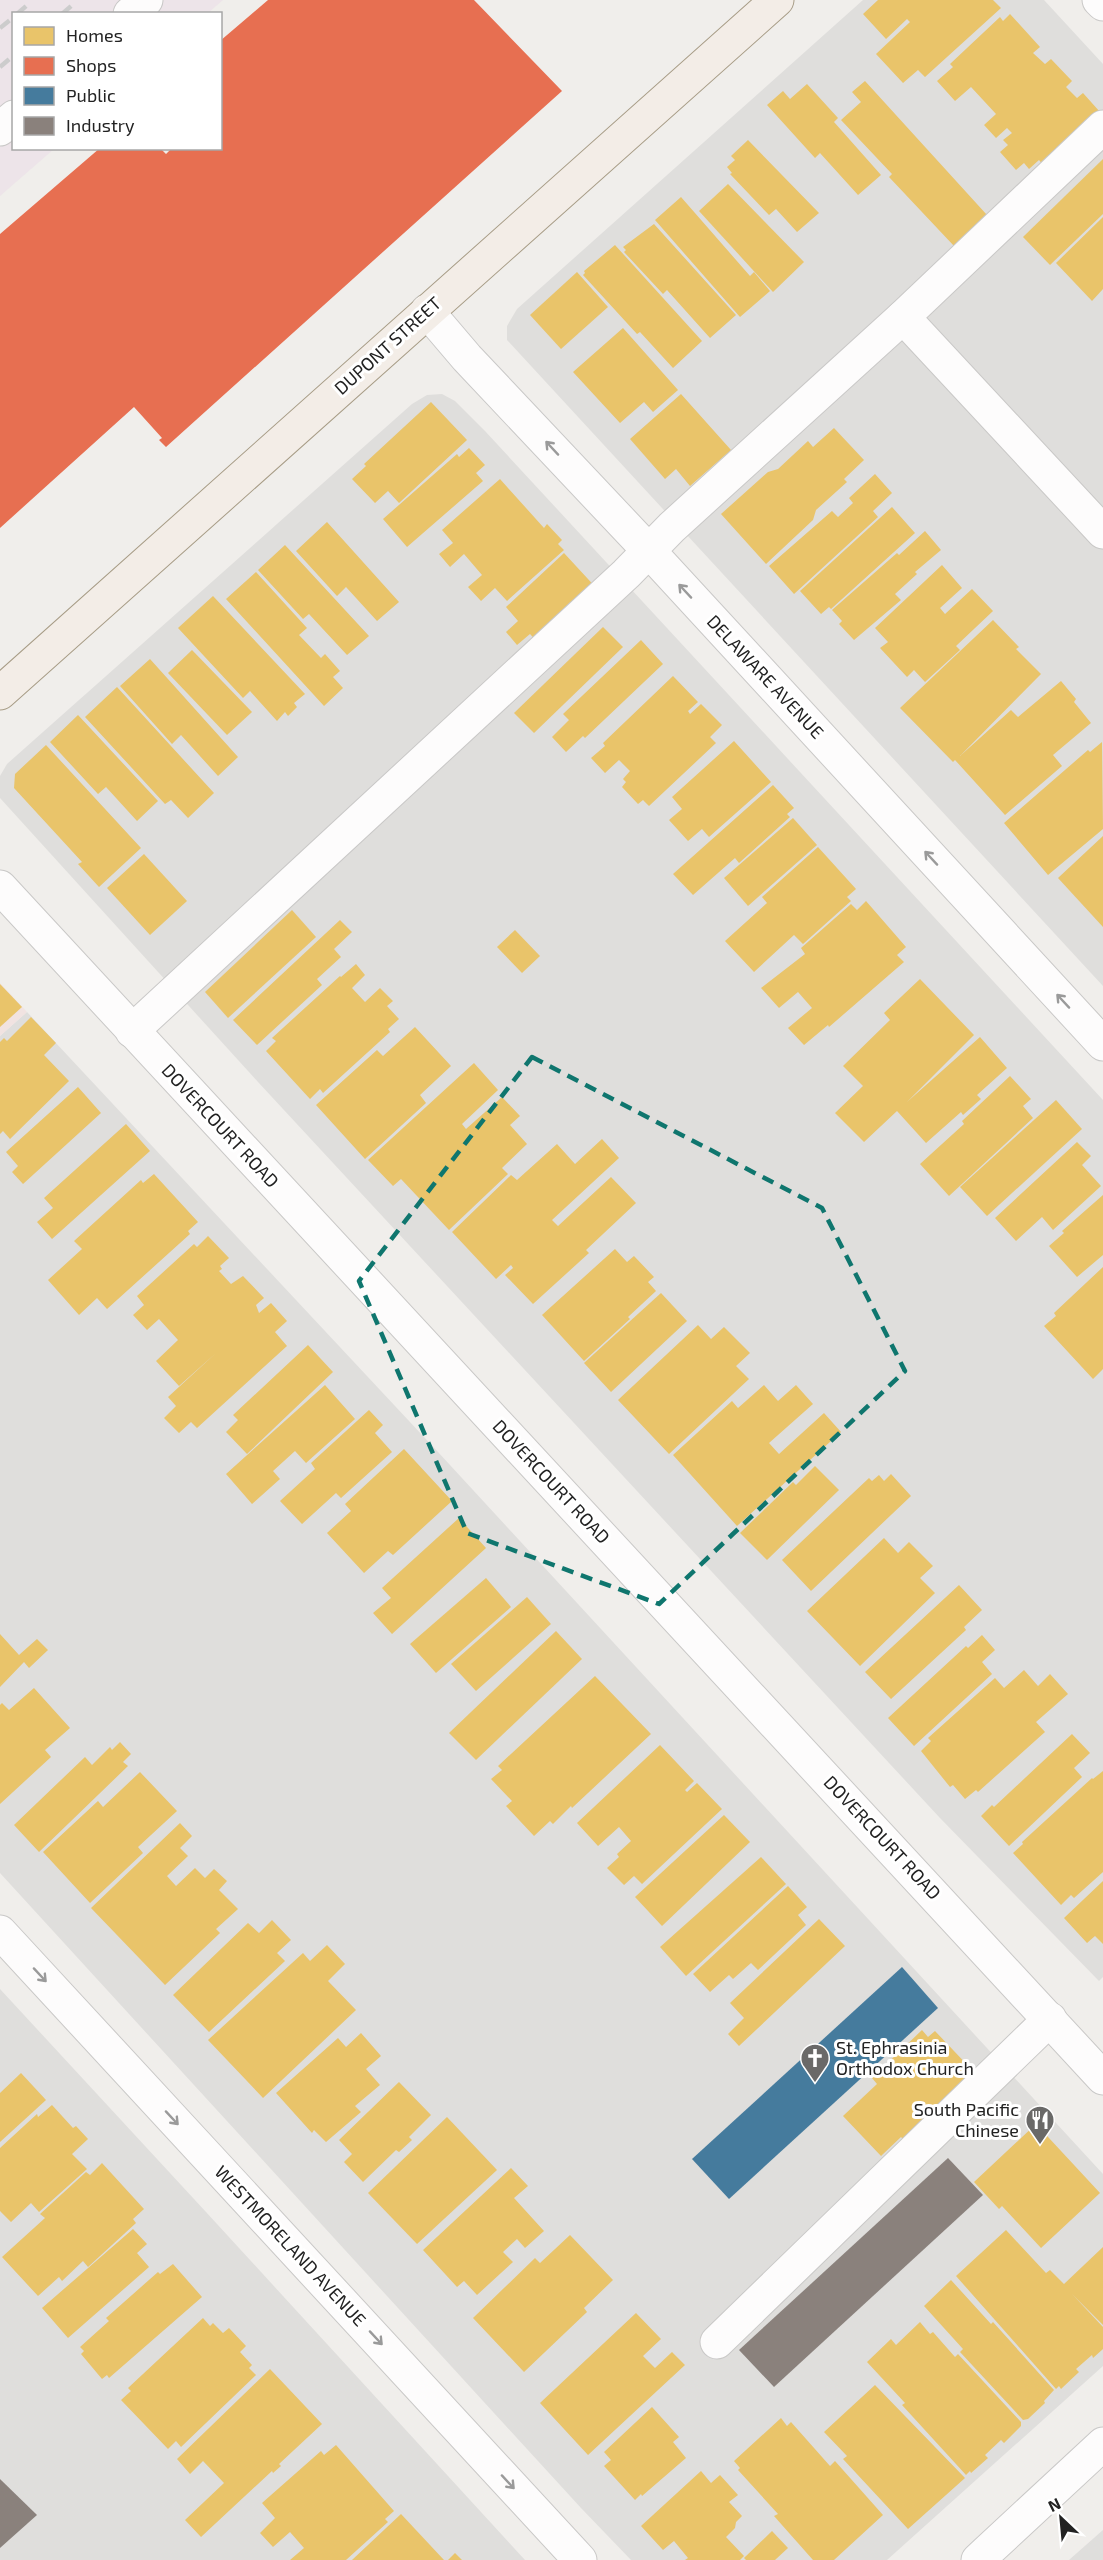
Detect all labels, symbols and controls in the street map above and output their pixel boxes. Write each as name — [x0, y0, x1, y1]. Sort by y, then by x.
legend — [12, 12, 222, 150]
text: Homes — [66, 24, 123, 46]
text: Shops — [66, 54, 116, 76]
text: Public — [66, 84, 116, 106]
text: Industry — [66, 114, 135, 136]
street label: DUPONT STREET — [330, 291, 445, 399]
one-way arrow — [545, 441, 559, 456]
one-way arrow — [678, 583, 692, 598]
street label: DELAWARE AVENUE — [703, 610, 829, 743]
one-way arrow — [924, 850, 938, 865]
one-way arrow — [1056, 994, 1070, 1009]
street label: DOVERCOURT ROAD — [158, 1059, 284, 1192]
street label: DOVERCOURT ROAD — [489, 1415, 615, 1548]
street label: DOVERCOURT ROAD — [820, 1771, 946, 1904]
one-way arrow — [33, 1967, 47, 1982]
place label: St. Ephrasinia Orthodox Church — [836, 2036, 974, 2079]
church icon: St. Ephrasinia Orthodox Church — [799, 2042, 831, 2084]
place label: South Pacific Chinese — [914, 2098, 1019, 2141]
restaurant icon: South Pacific Chinese — [1024, 2104, 1056, 2146]
one-way arrow — [165, 2110, 179, 2125]
street label: WESTMORELAND AVENUE — [210, 2160, 371, 2330]
one-way arrow — [369, 2331, 383, 2346]
one-way arrow — [501, 2474, 515, 2489]
north arrow — [1031, 2488, 1091, 2548]
text: N — [1045, 2493, 1064, 2515]

